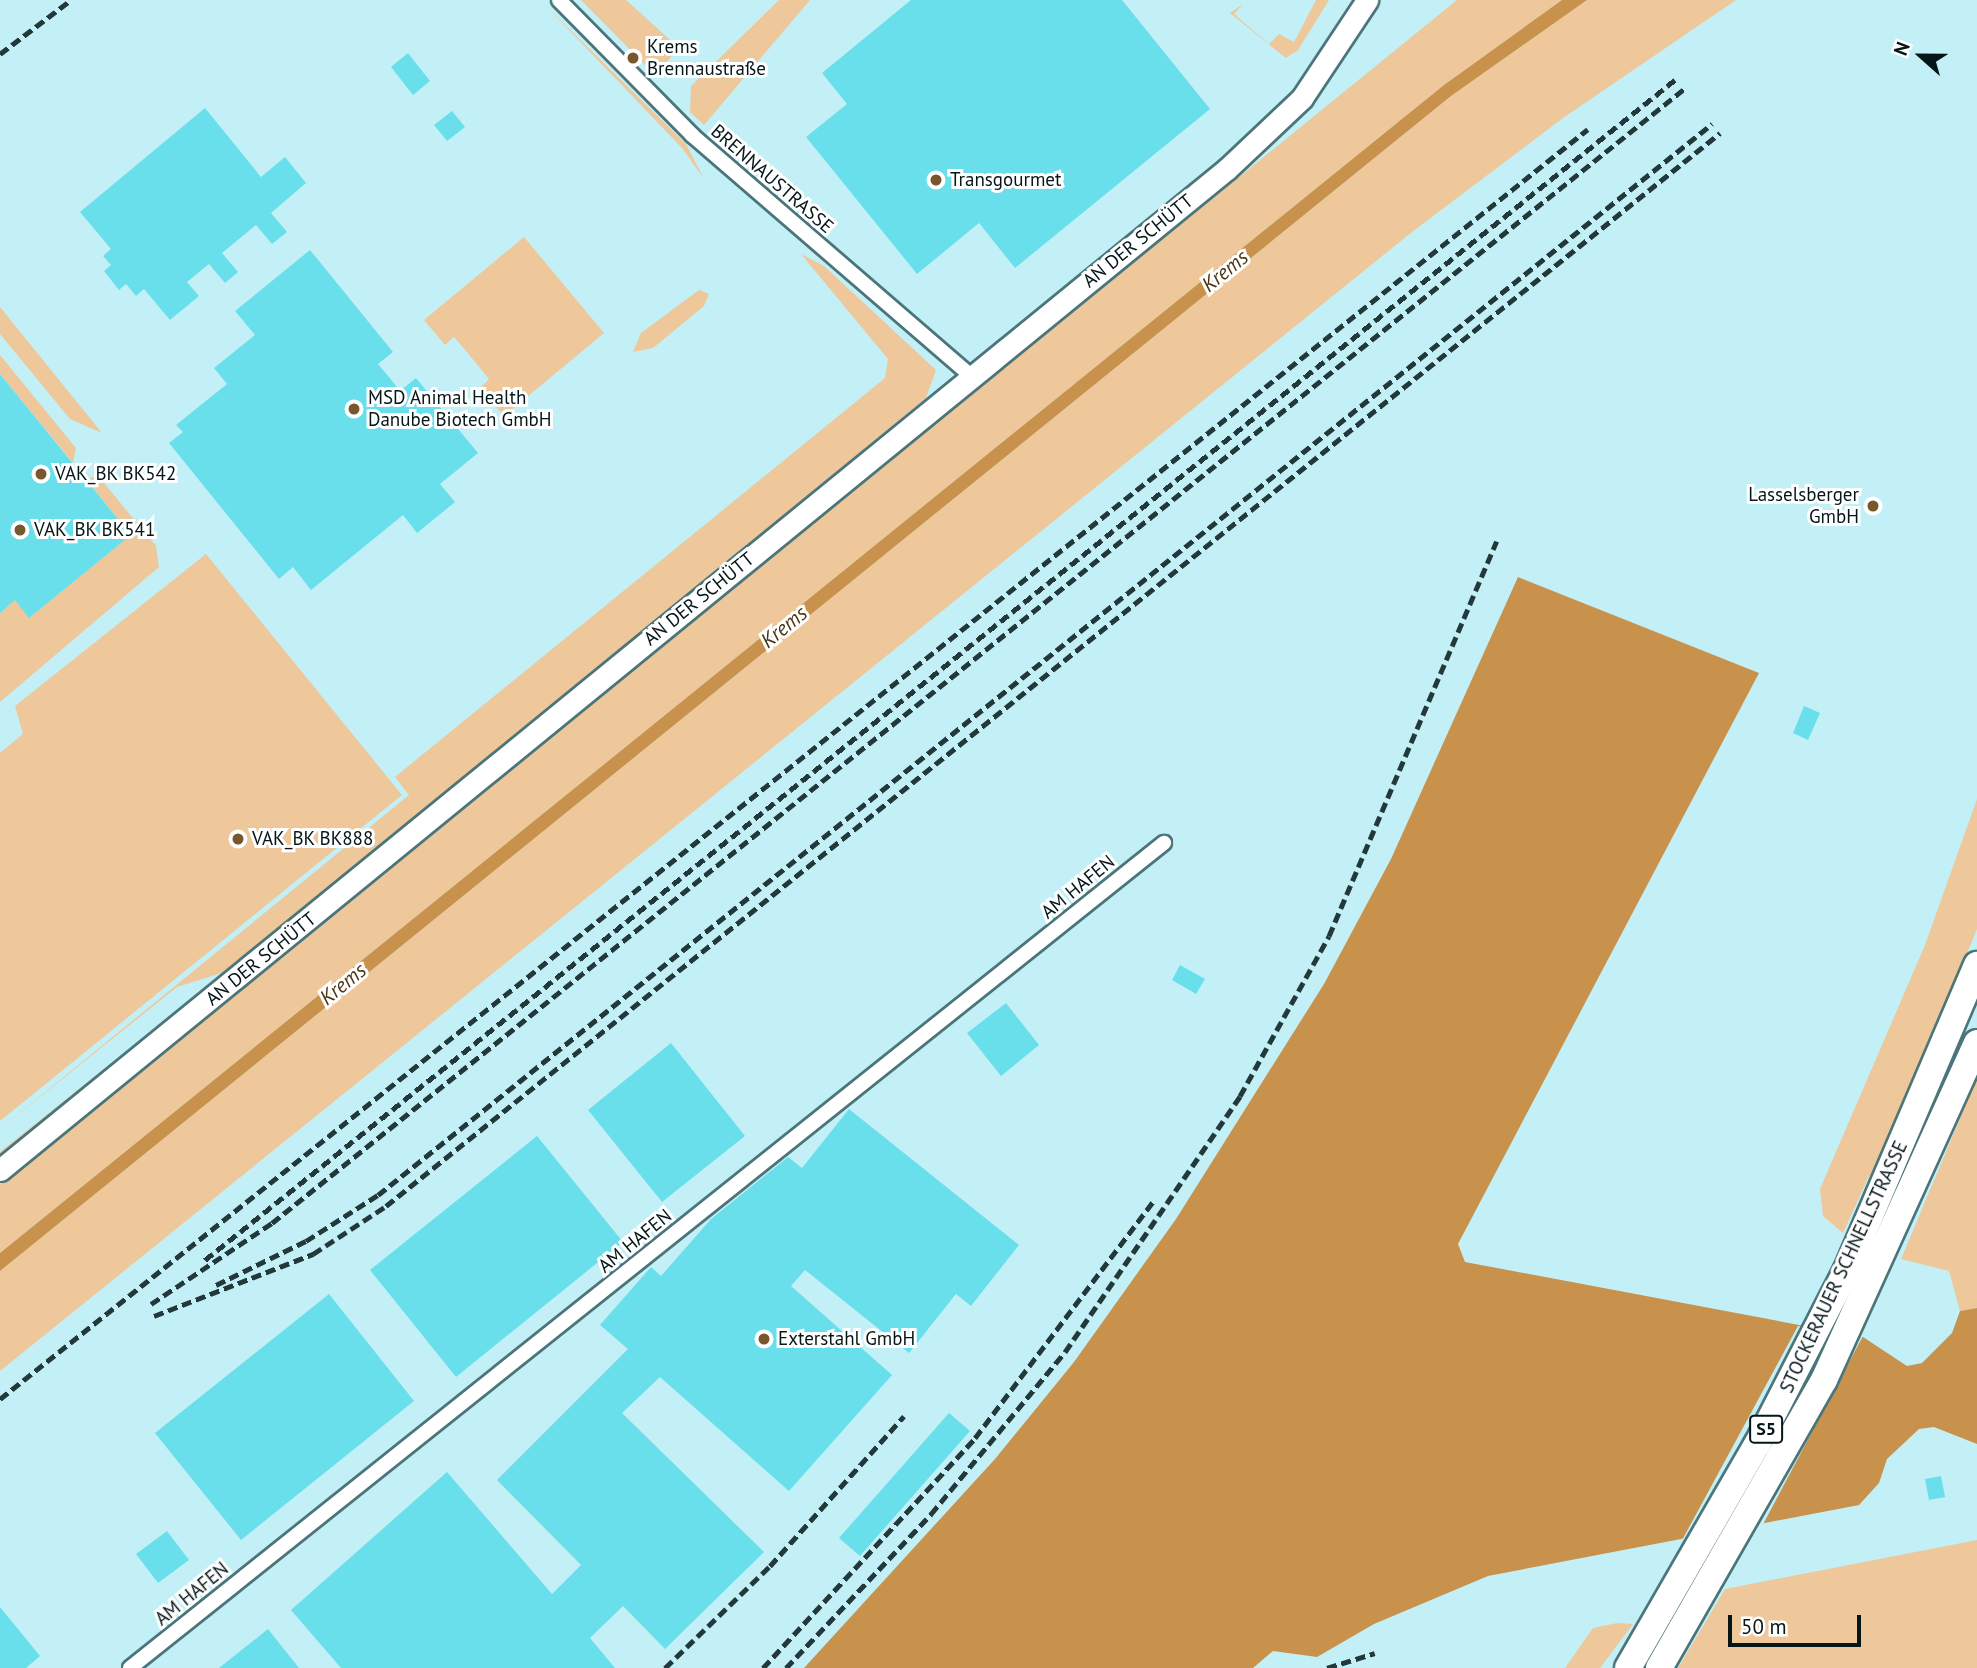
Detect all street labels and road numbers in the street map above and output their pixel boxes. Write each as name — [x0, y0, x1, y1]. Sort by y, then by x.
street label: BRENNAUSTRASSE — [706, 120, 838, 238]
street label: AN DER SCHÜTT — [1078, 189, 1198, 293]
street label: AN DER SCHÜTT — [639, 547, 759, 651]
street label: AM HAFEN — [1037, 850, 1119, 924]
street label: AN DER SCHÜTT — [201, 907, 321, 1011]
street label: STOCKERAUER SCHNELLSTRASSE — [1775, 1137, 1913, 1397]
street label: AM HAFEN — [594, 1204, 676, 1278]
road number: S5 — [1748, 1414, 1784, 1444]
street label: AM HAFEN — [151, 1557, 233, 1631]

